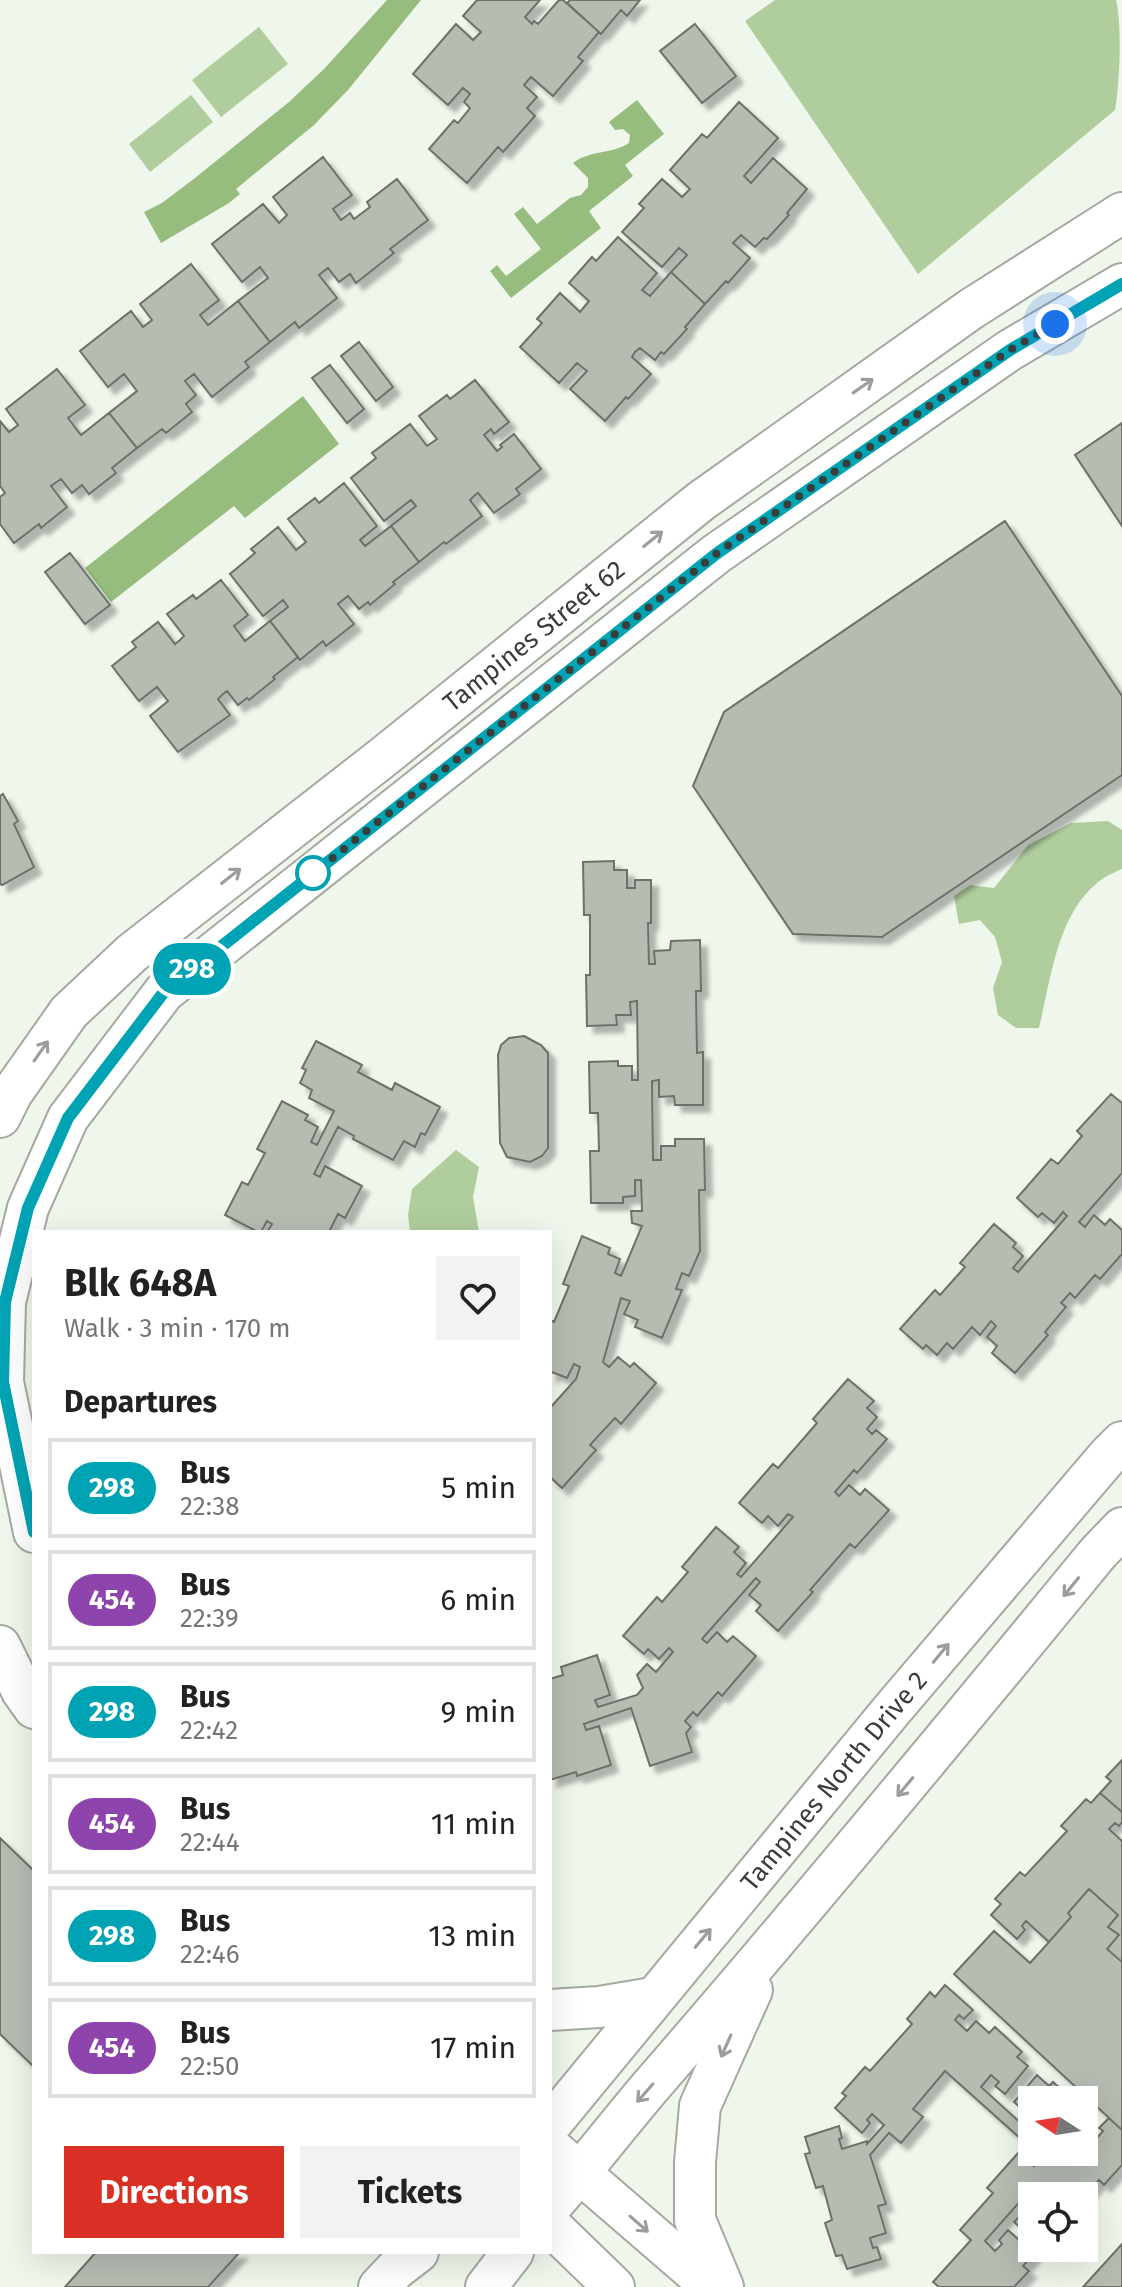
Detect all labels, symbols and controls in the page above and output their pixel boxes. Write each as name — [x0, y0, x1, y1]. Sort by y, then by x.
your location — [1035, 304, 1075, 344]
one-way arrow — [851, 378, 873, 394]
one-way arrow — [642, 531, 663, 548]
street label: Tampines Street 62 — [437, 554, 631, 718]
unlabelled marker — [296, 856, 330, 890]
one-way arrow — [220, 867, 241, 884]
line badge: 298 — [146, 943, 238, 995]
text: 298 — [169, 952, 215, 985]
one-way arrow — [33, 1041, 49, 1063]
button: heart — [436, 1256, 520, 1340]
text: Blk 648A — [64, 1260, 216, 1306]
text: Walk · 3 min · 170 m — [64, 1313, 290, 1344]
text: Departures — [64, 1384, 217, 1420]
text: Bus — [180, 1455, 230, 1491]
text: 5 min — [441, 1470, 516, 1506]
text: 298 — [89, 1471, 135, 1504]
text: 22:38 — [180, 1491, 240, 1522]
text: Bus — [180, 1567, 230, 1603]
one-way arrow — [1062, 1576, 1079, 1597]
text: 6 min — [440, 1582, 516, 1618]
text: 454 — [89, 1583, 135, 1616]
text: 22:39 — [180, 1603, 239, 1634]
one-way arrow — [932, 1643, 950, 1663]
street label: Tampines North Drive 2 — [734, 1665, 934, 1897]
text: Bus — [180, 1679, 230, 1715]
text: 9 min — [441, 1694, 516, 1730]
text: 298 — [89, 1695, 135, 1728]
text: 22:42 — [180, 1715, 238, 1746]
one-way arrow — [896, 1777, 914, 1797]
text: Bus — [180, 1791, 230, 1827]
text: 11 min — [431, 1806, 516, 1842]
text: 454 — [89, 1807, 135, 1840]
text: 22:44 — [180, 1827, 240, 1858]
text: Bus — [180, 1903, 230, 1939]
text: 13 min — [428, 1918, 516, 1954]
text: 298 — [89, 1919, 135, 1952]
one-way arrow — [694, 1929, 712, 1949]
text: 22:46 — [180, 1939, 240, 1970]
text: Bus — [180, 2015, 230, 2051]
text: 17 min — [430, 2030, 516, 2066]
text: 454 — [89, 2031, 135, 2064]
one-way arrow — [718, 2034, 733, 2058]
text: 22:50 — [180, 2051, 240, 2082]
one-way arrow — [636, 2083, 654, 2103]
north arrow — [1018, 2086, 1098, 2166]
map controls — [1018, 2086, 1098, 2262]
button: Directions — [64, 2146, 284, 2238]
button: Tickets — [300, 2146, 520, 2238]
button: locate — [1018, 2182, 1098, 2262]
one-way arrow — [629, 2215, 649, 2233]

